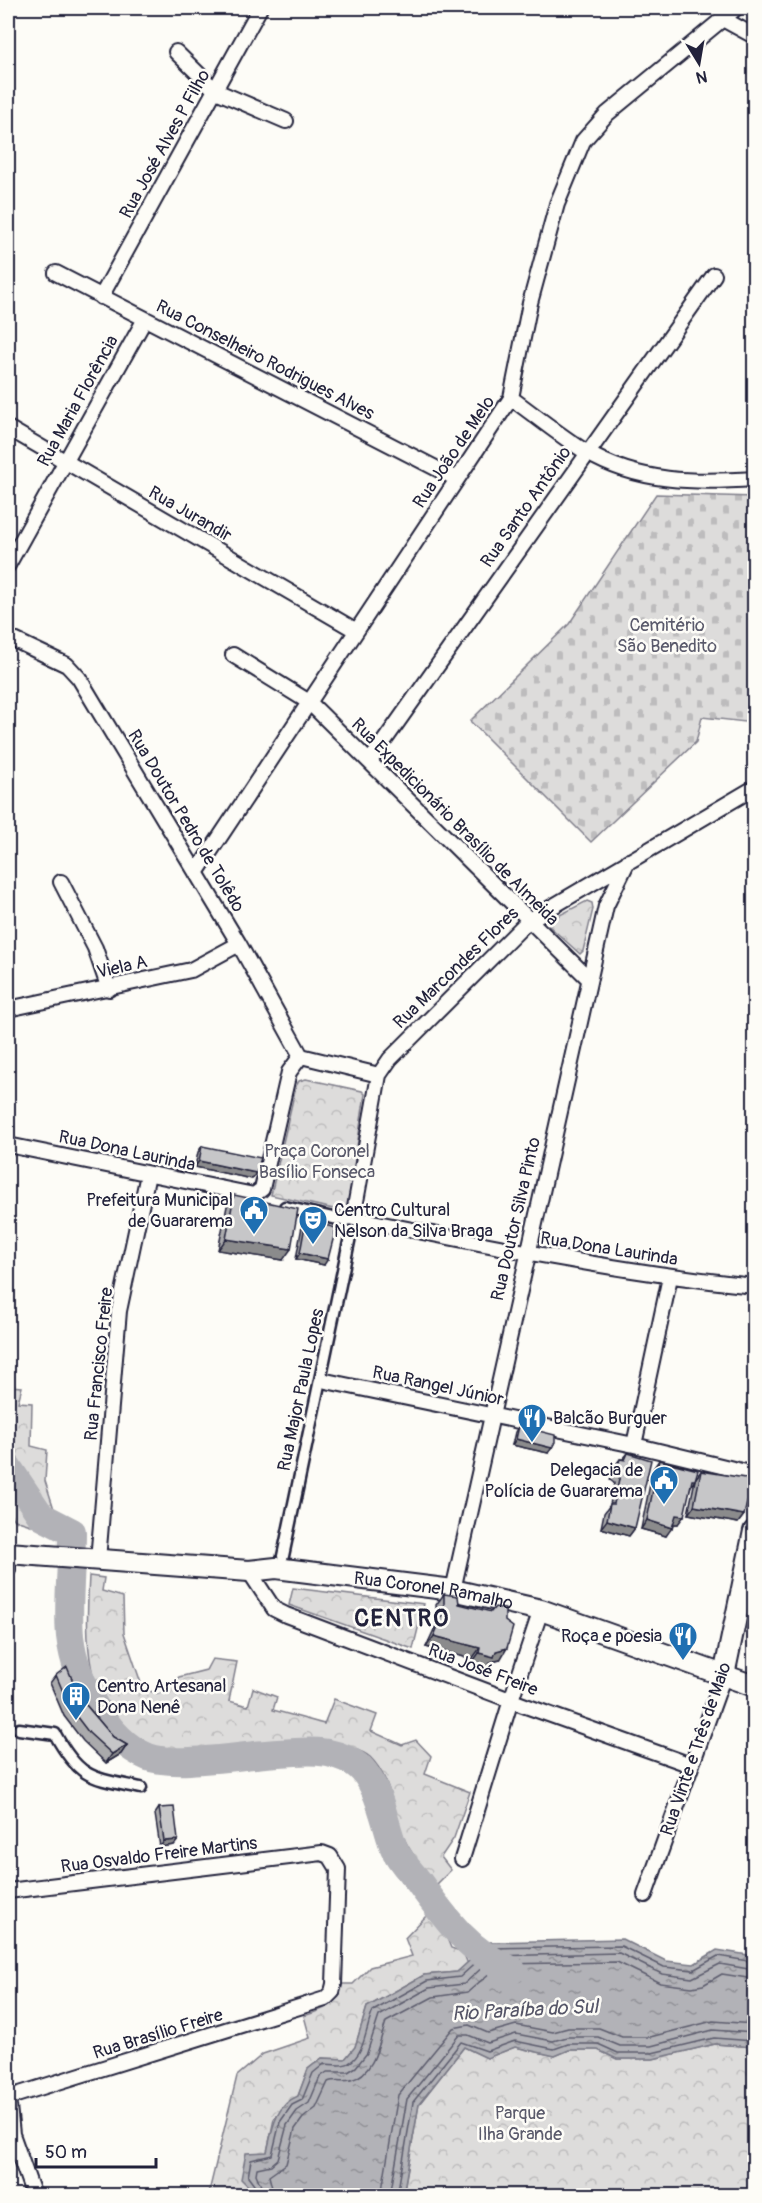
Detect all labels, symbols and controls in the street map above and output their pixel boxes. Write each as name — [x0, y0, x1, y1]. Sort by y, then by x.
north arrow — [669, 33, 729, 93]
street label: Rua José Alves P Filho — [115, 65, 216, 222]
text: N — [694, 66, 709, 88]
street label: Rua Conselheiro Rodrigues Alves — [152, 295, 378, 425]
street label: Rua Maria Florência — [32, 331, 124, 471]
street label: Rua João de Melo — [408, 391, 500, 513]
street label: Rua Santo Antônio — [476, 442, 577, 572]
street label: Rua Jurandir — [144, 481, 236, 547]
park label: Cemitério São Benedito — [617, 614, 717, 658]
street label: Rua Expedicionário Brasílio de Almeida — [346, 713, 564, 931]
street label: Rua Doutor Pedro de Tolêdo — [122, 726, 250, 917]
street label: Rua Marcondes Flores — [388, 902, 524, 1034]
street label: Viela A — [95, 950, 150, 984]
street label: Rua Dona Laurinda — [57, 1125, 197, 1177]
street label: Rua Doutor Silva Pinto — [486, 1135, 546, 1303]
park label: Praça Coronel Basílio Fonseca — [259, 1140, 375, 1184]
place label: Prefeitura Municipal de Guararema — [86, 1189, 233, 1233]
public building icon: Prefeitura Municipal de Guararema — [238, 1194, 270, 1236]
place label: Centro Cultural Nelson da Silva Braga — [334, 1199, 493, 1243]
theatre icon: Centro Cultural Nelson da Silva Braga — [297, 1204, 329, 1246]
street label: Rua Dona Laurinda — [539, 1227, 679, 1271]
street label: Rua Francisco Freire — [80, 1286, 119, 1442]
street label: Rua Major Paula Lopes — [273, 1307, 329, 1473]
street label: Rua Rangel Júnior — [370, 1361, 506, 1411]
restaurant icon: Balcão Burguer — [516, 1402, 548, 1444]
place label: Balcão Burguer — [553, 1407, 667, 1430]
place label: Delegacia de Polícia de Guararema — [484, 1459, 643, 1503]
public building icon: Delegacia de Polícia de Guararema — [648, 1464, 680, 1506]
street label: Rua Coronel Ramalho — [353, 1566, 516, 1615]
district label: CENTRO — [354, 1604, 450, 1633]
restaurant icon: Roça e poesia — [667, 1620, 699, 1662]
place label: Roça e poesia — [561, 1625, 662, 1648]
street label: Rua José Freire — [425, 1639, 541, 1701]
street label: Rua Vinte e Três de Maio — [656, 1659, 737, 1839]
place label: Centro Artesanal Dona Nenê — [97, 1675, 226, 1719]
building icon: Centro Artesanal Dona Nenê — [60, 1680, 92, 1722]
street label: Rua Osvaldo Freire Martins — [59, 1832, 259, 1878]
water label: Rio Paraíba do Sul — [451, 1994, 601, 2026]
street label: Rua Brasílio Freire — [90, 2003, 226, 2065]
park label: Parque Ilha Grande — [478, 2102, 562, 2146]
scale bar — [36, 2131, 156, 2169]
text: 50 m — [45, 2141, 87, 2164]

